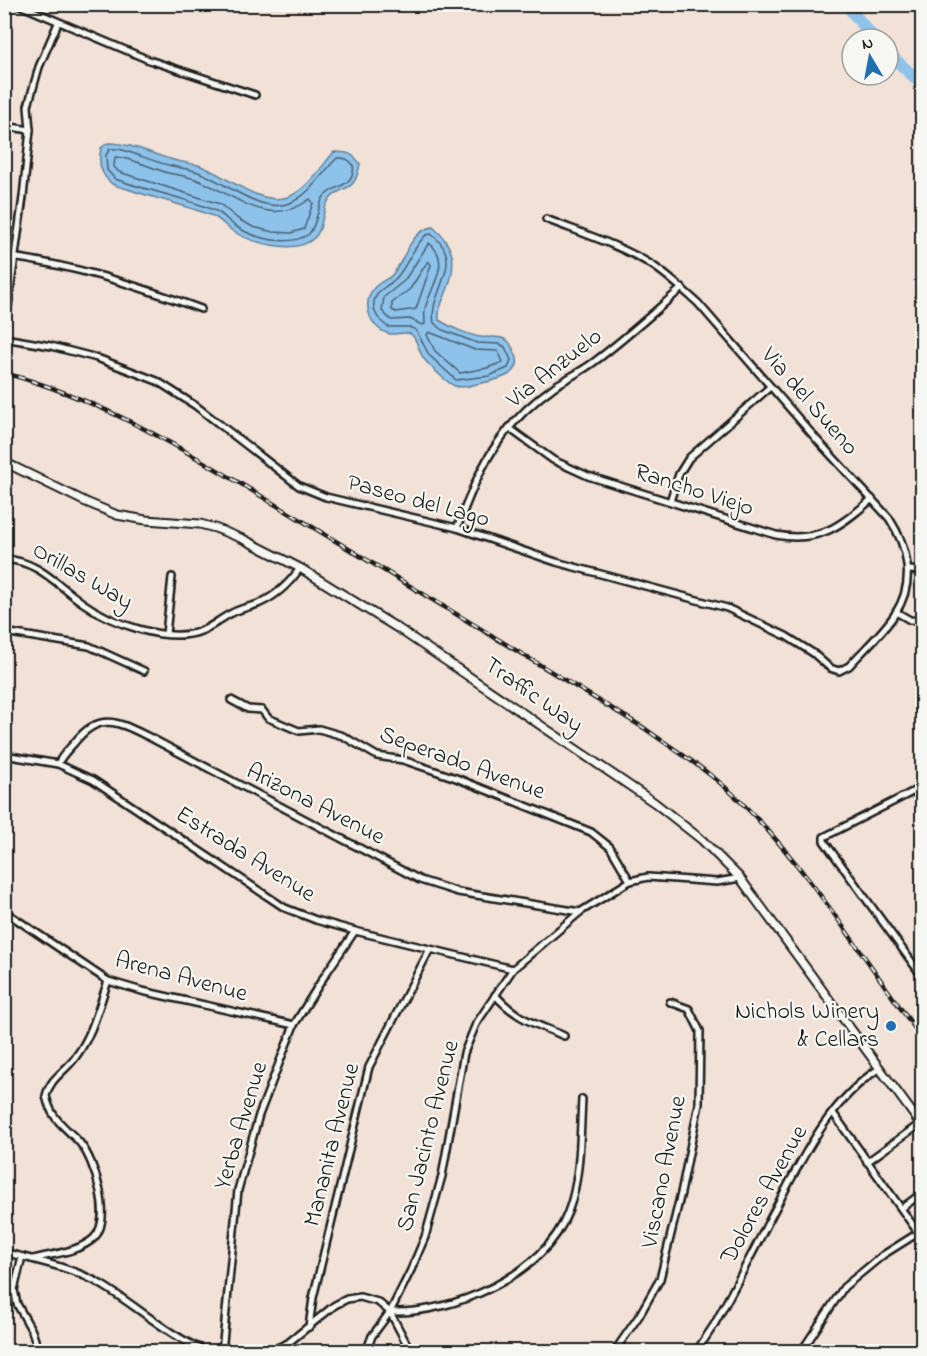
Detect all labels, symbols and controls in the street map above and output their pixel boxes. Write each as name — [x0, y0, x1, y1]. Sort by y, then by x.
north arrow — [840, 27, 900, 87]
text: N — [860, 31, 875, 57]
street label: Via Anzuelo — [499, 320, 610, 418]
street label: Via del Sueno — [751, 339, 866, 464]
street label: Rancho Viejo — [630, 455, 758, 527]
street label: Paseo del Lago — [343, 466, 493, 538]
street label: Orillas Way — [24, 534, 139, 621]
street label: Traffic Way — [476, 649, 590, 744]
street label: Seperado Avenue — [374, 718, 550, 810]
street label: Arizona Avenue — [239, 755, 391, 855]
street label: Estrada Avenue — [168, 798, 322, 912]
street label: Arena Avenue — [111, 944, 251, 1013]
place label: Nichols Winery & Cellars — [735, 995, 879, 1058]
marker: Nichols Winery & Cellars — [884, 1019, 898, 1033]
street label: San Jacinto Avenue — [388, 1036, 470, 1235]
street label: Yerba Avenue — [206, 1057, 278, 1195]
street label: Mananita Avenue — [296, 1059, 370, 1230]
street label: Viscano Avenue — [633, 1092, 697, 1252]
street label: Dolores Avenue — [712, 1119, 818, 1272]

